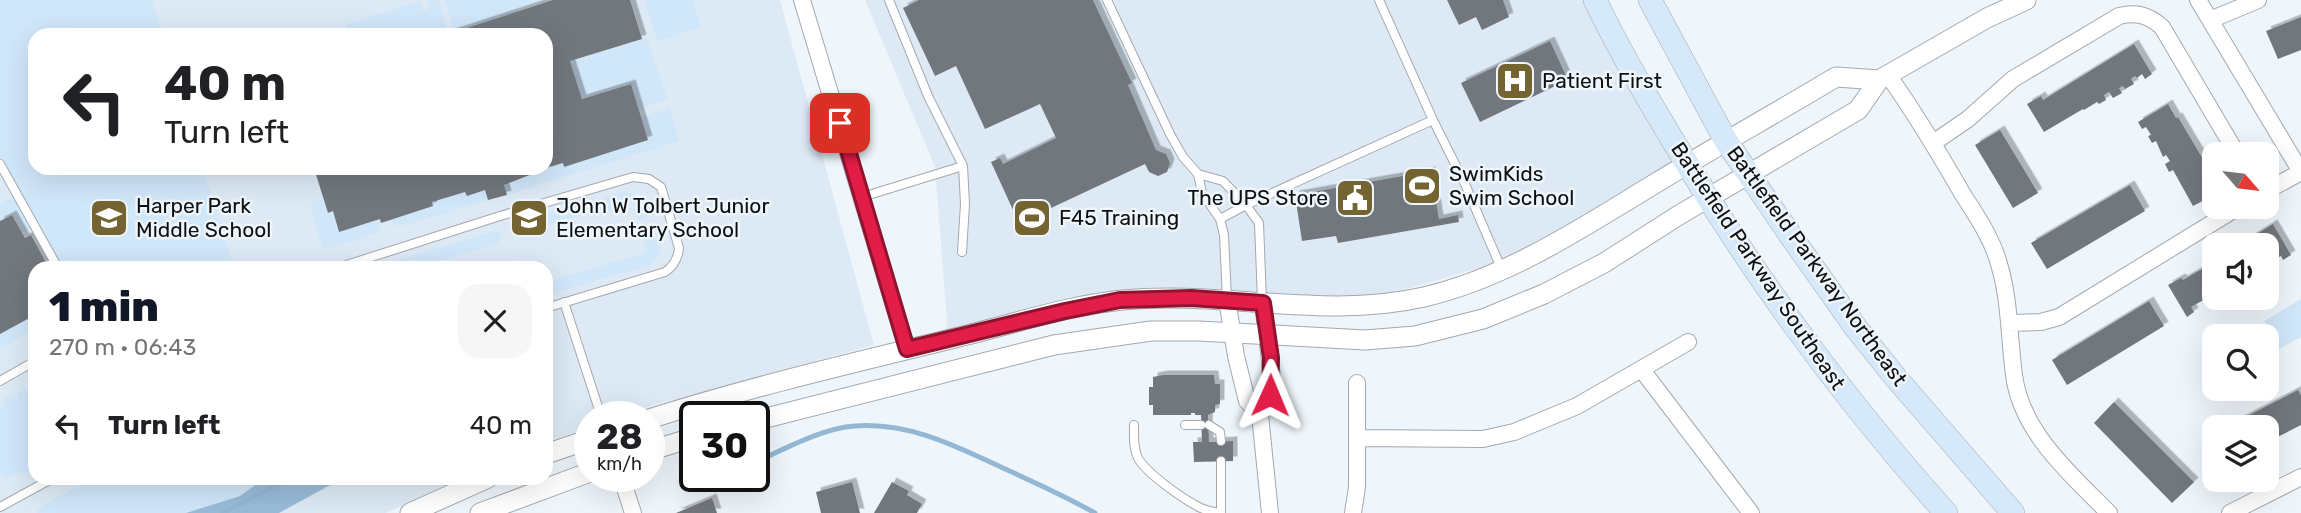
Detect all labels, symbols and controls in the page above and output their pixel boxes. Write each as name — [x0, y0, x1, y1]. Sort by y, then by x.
text: 40 m — [164, 54, 286, 112]
icon: left — [49, 56, 140, 147]
hospital icon: Patient First — [1494, 60, 1536, 102]
place label: Patient First — [1542, 68, 1662, 93]
pin — [810, 93, 870, 153]
icon: arrive — [821, 104, 859, 142]
text: Turn left — [164, 113, 289, 151]
street label: Battlefield Parkway Southeast — [1666, 137, 1851, 394]
street label: Battlefield Parkway Northeast — [1722, 141, 1913, 391]
north arrow — [2202, 142, 2278, 219]
map controls — [2202, 142, 2279, 492]
place label: SwimKids Swim School — [1449, 161, 1574, 210]
sports icon: SwimKids Swim School — [1401, 165, 1443, 207]
public building icon: The UPS Store — [1334, 177, 1376, 219]
place label: The UPS Store — [1187, 185, 1328, 210]
place label: Harper Park Middle School — [136, 193, 271, 242]
place label: John W Tolbert Junior Elementary School — [556, 193, 769, 242]
school or university icon: Harper Park Middle School — [88, 197, 130, 239]
school or university icon: John W Tolbert Junior Elementary School — [508, 197, 550, 239]
sports icon: F45 Training — [1011, 197, 1053, 239]
place label: F45 Training — [1059, 205, 1179, 230]
button: sound — [2202, 233, 2279, 310]
text: 1 min — [49, 282, 159, 332]
button: close — [458, 284, 532, 358]
button: search — [2202, 324, 2279, 401]
text: 270 m · 06:43 — [49, 333, 196, 361]
position arrow — [1233, 358, 1307, 432]
speed limit sign: 30 — [679, 401, 770, 492]
icon: left — [49, 407, 87, 445]
text: Turn left — [108, 410, 220, 441]
text: 40 m — [470, 410, 532, 441]
button: layers — [2202, 415, 2279, 492]
text: 28 — [596, 416, 643, 458]
text: km/h — [597, 453, 642, 475]

